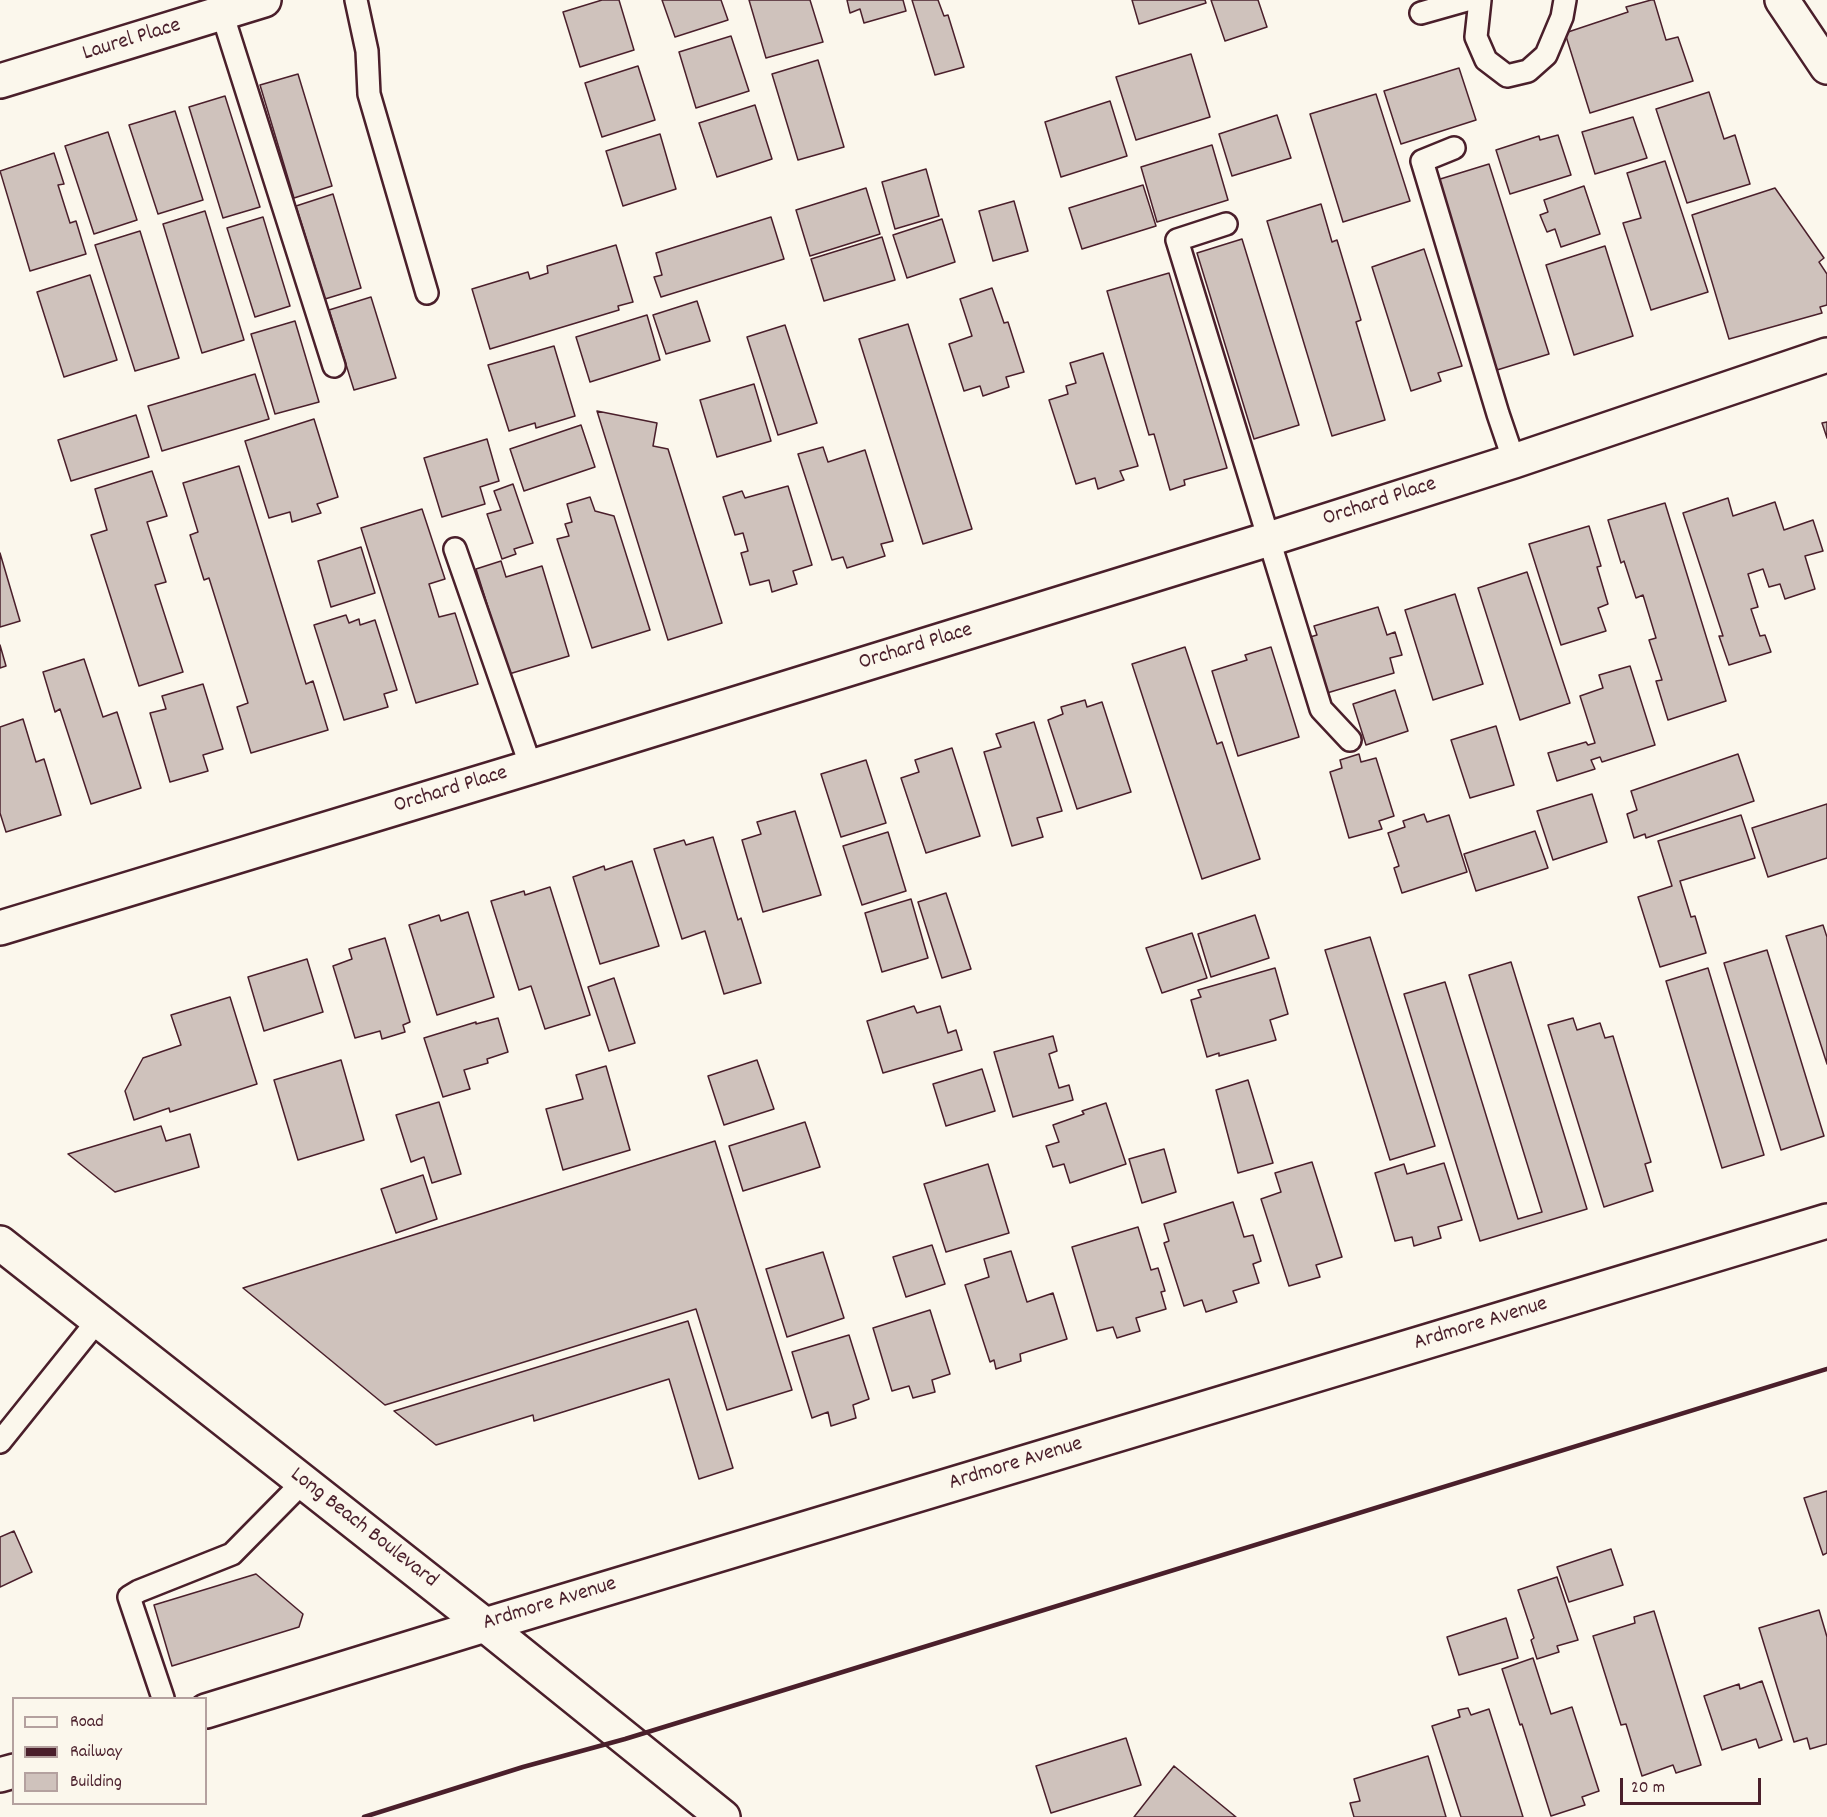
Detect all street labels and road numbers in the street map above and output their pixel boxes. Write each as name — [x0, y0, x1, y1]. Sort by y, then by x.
street label: Laurel Place — [80, 14, 184, 68]
street label: Orchard Place — [1320, 472, 1440, 534]
street label: Orchard Place — [856, 618, 976, 678]
street label: Orchard Place — [391, 761, 511, 821]
street label: Ardmore Avenue — [1411, 1292, 1551, 1358]
street label: Ardmore Avenue — [946, 1432, 1086, 1498]
street label: Long Beach Boulevard — [284, 1463, 442, 1595]
street label: Ardmore Avenue — [480, 1572, 620, 1638]

